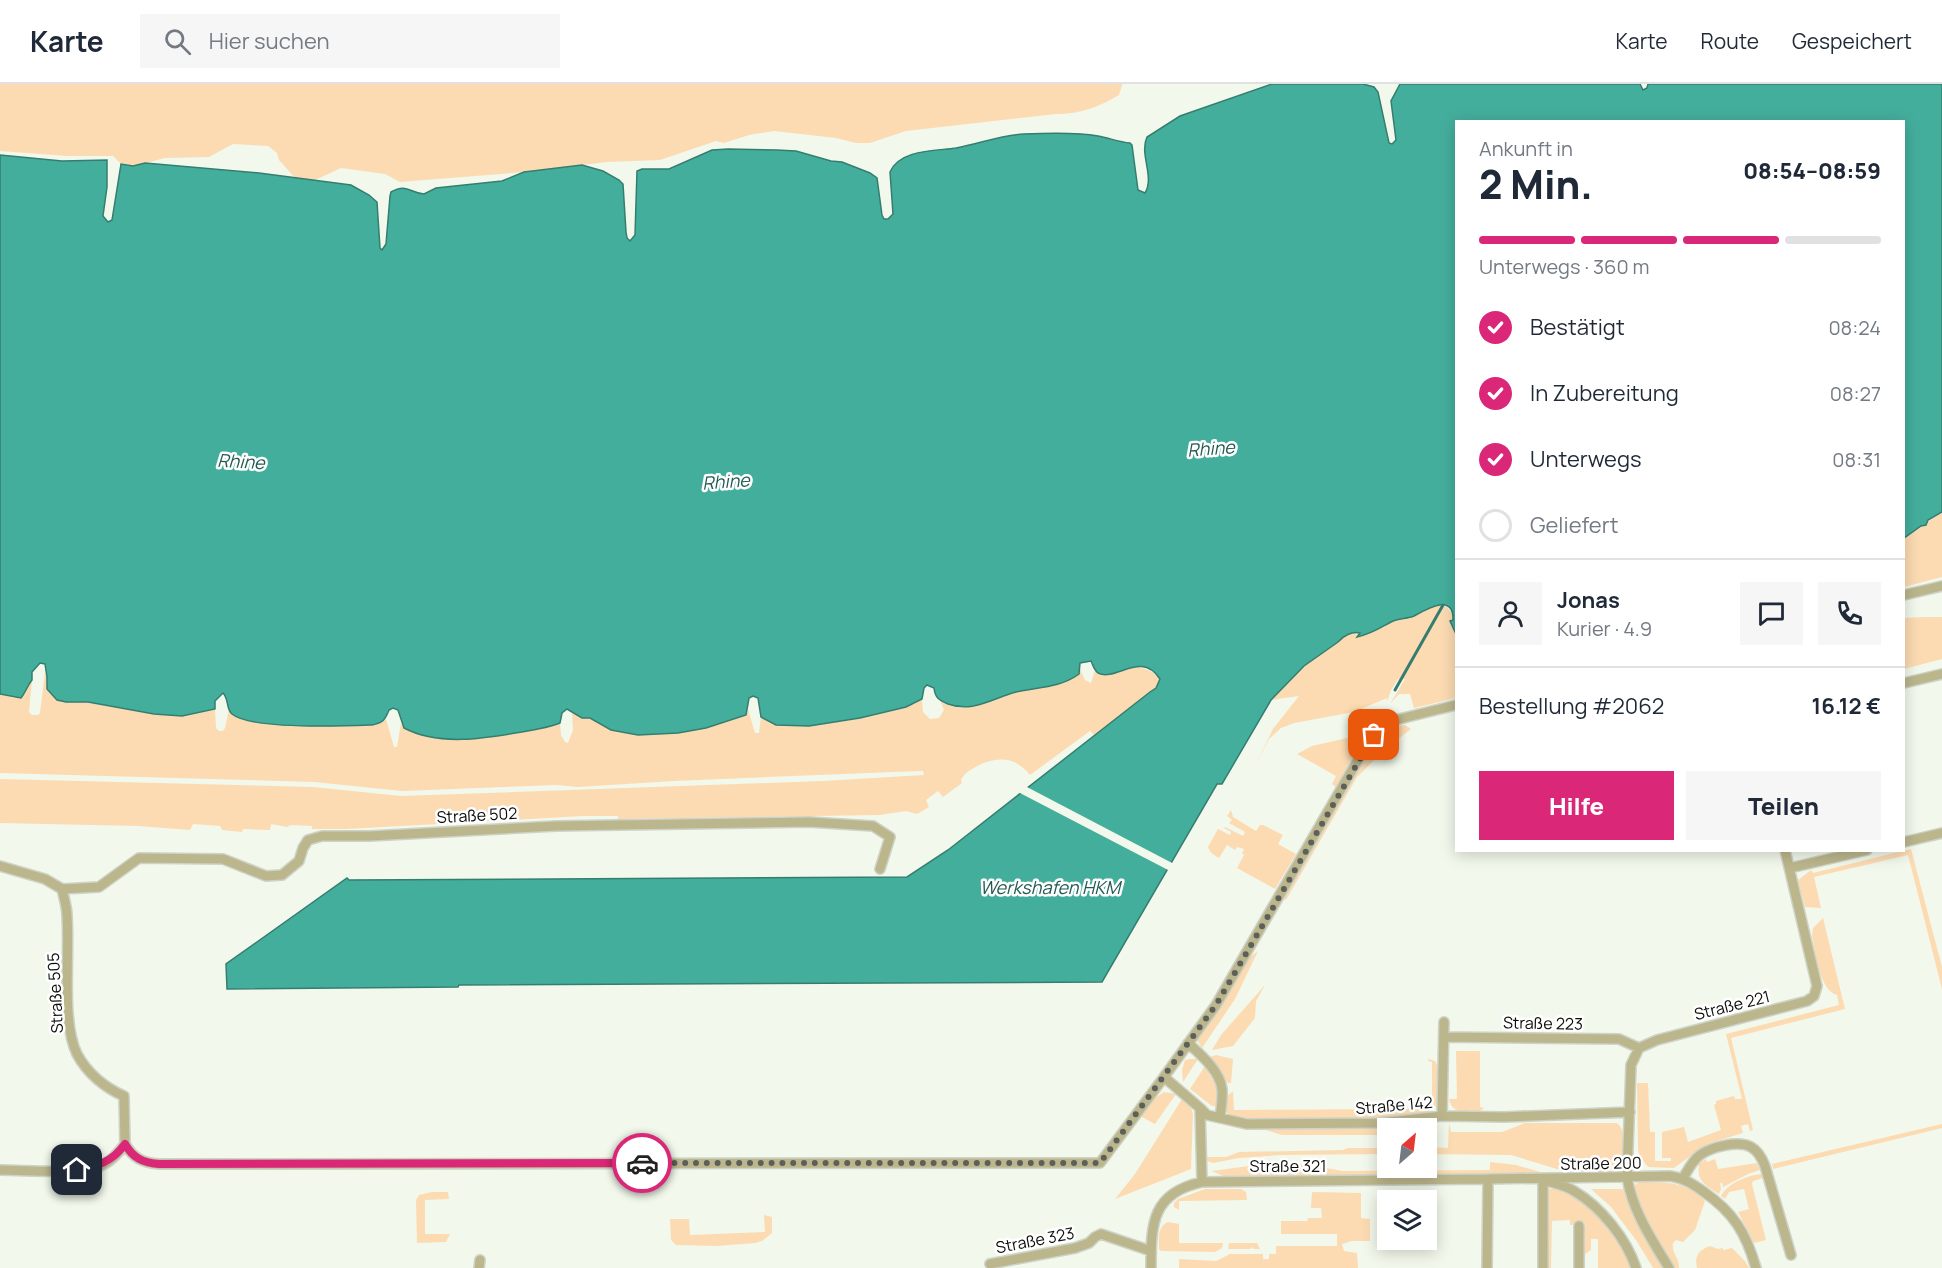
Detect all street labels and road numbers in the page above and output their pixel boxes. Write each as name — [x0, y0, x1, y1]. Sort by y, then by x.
street label: Straße 502 — [436, 802, 518, 828]
street label: Straße 505 — [42, 952, 68, 1034]
street label: Straße 221 — [1692, 985, 1772, 1025]
street label: Straße 223 — [1503, 1011, 1583, 1035]
street label: Straße 142 — [1354, 1091, 1434, 1119]
street label: Straße 200 — [1560, 1151, 1642, 1175]
street label: Straße 321 — [1250, 1155, 1326, 1177]
street label: Straße 323 — [994, 1222, 1076, 1258]

